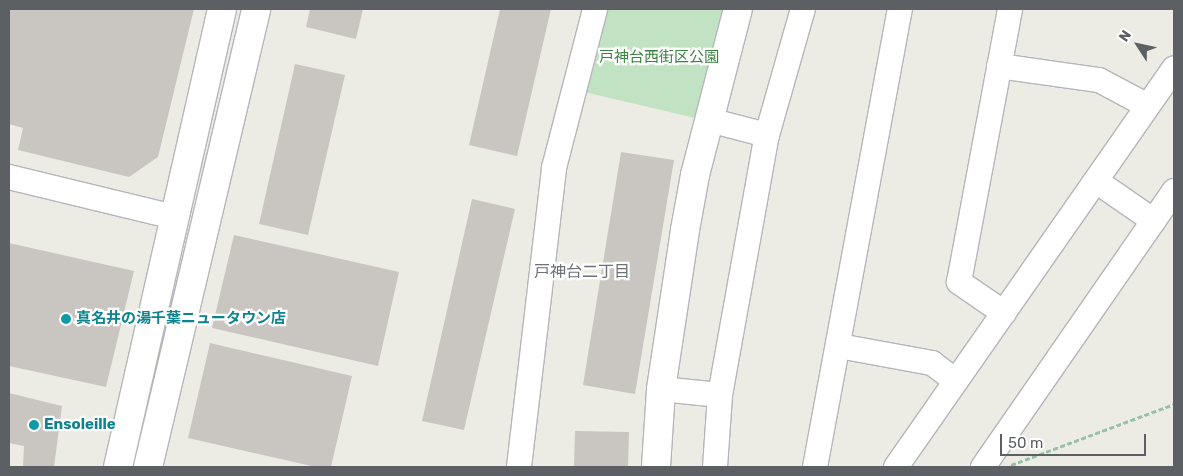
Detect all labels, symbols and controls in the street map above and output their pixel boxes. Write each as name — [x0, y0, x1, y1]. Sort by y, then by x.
north arrow — [1113, 20, 1163, 70]
text: N — [1115, 27, 1135, 45]
park label: 戸神台西街区公園 — [599, 49, 719, 67]
district label: 戸神台二丁目 — [534, 262, 630, 282]
place label: 真名井の湯千葉ニュータウン店 — [76, 310, 286, 328]
marker: 真名井の湯千葉ニュータウン店 — [60, 313, 72, 325]
place label: Ensoleille — [44, 416, 116, 434]
marker: Ensoleille — [28, 419, 40, 431]
scale bar — [1003, 424, 1149, 456]
text: 50 m — [1008, 434, 1043, 452]

